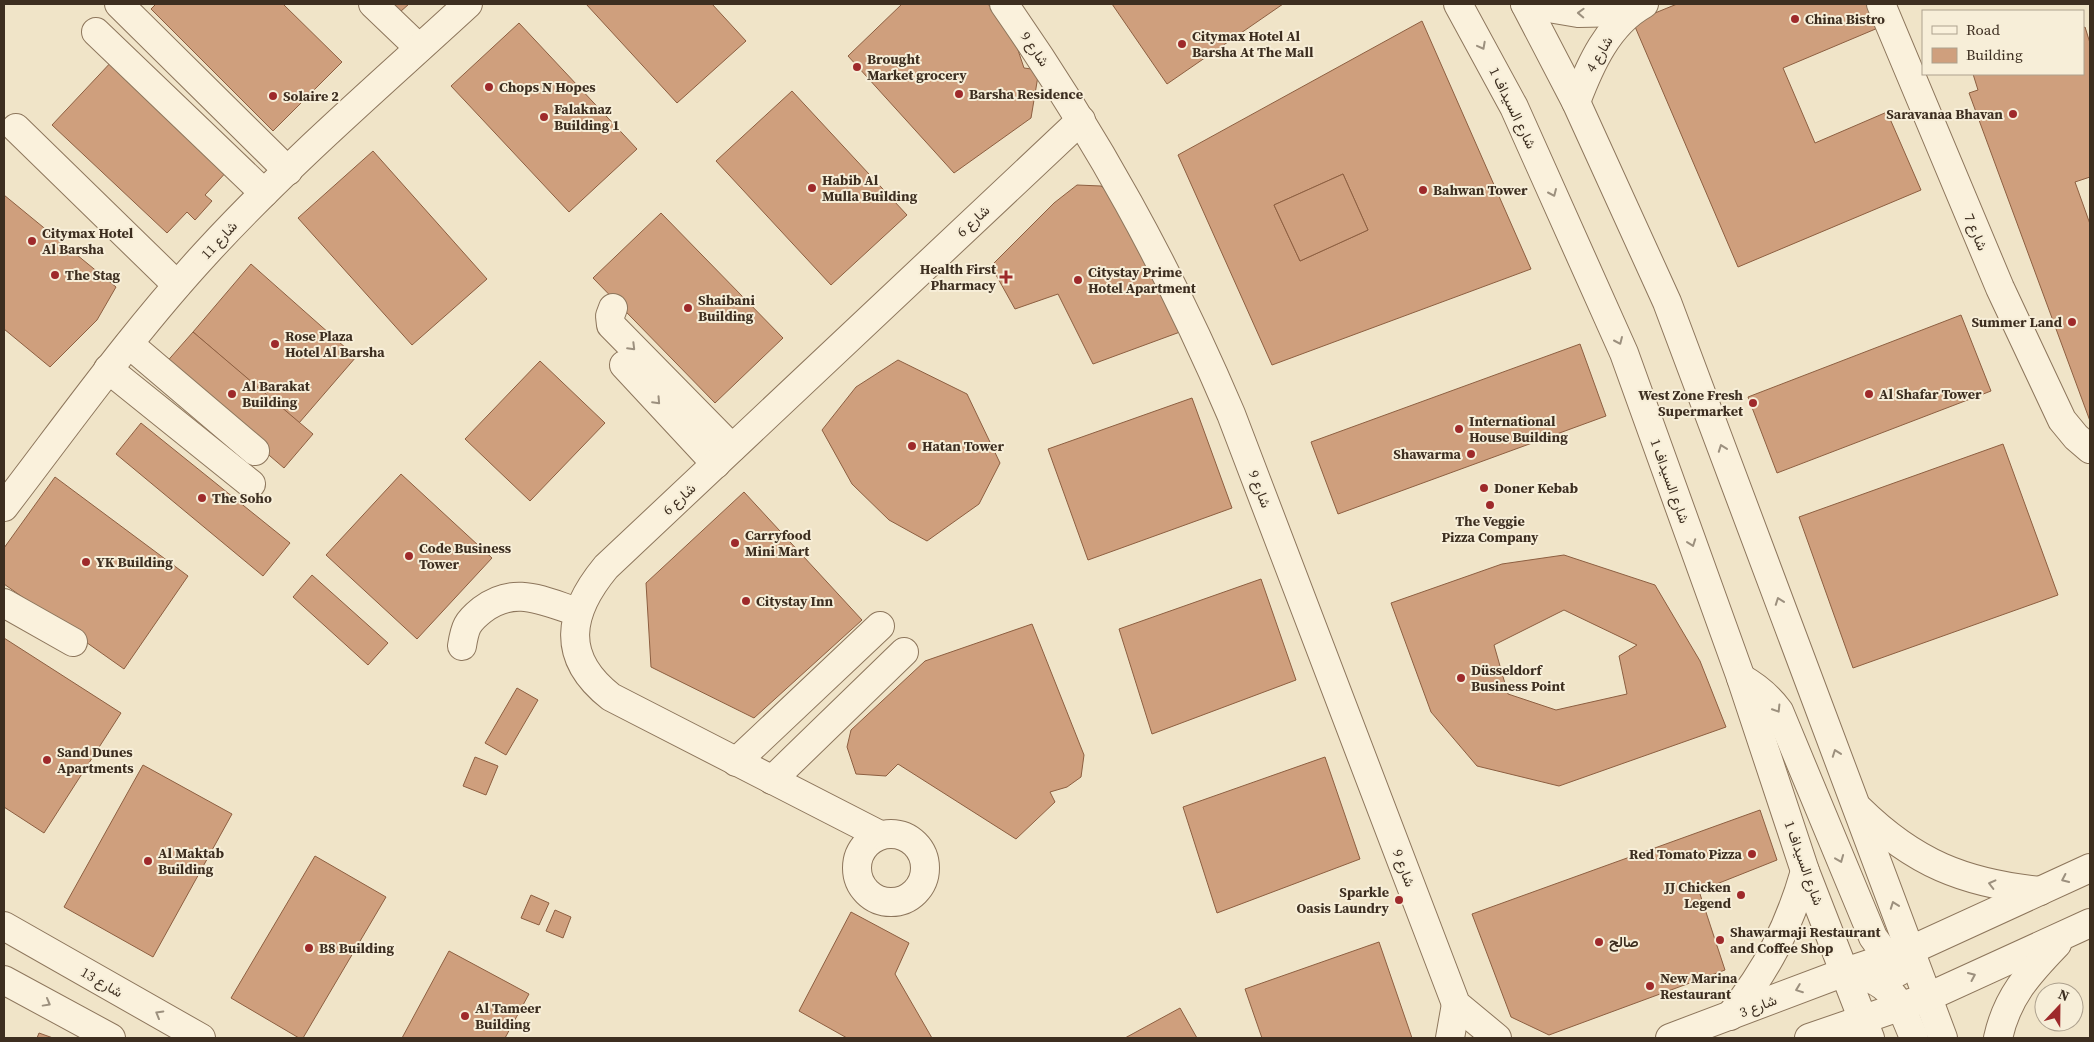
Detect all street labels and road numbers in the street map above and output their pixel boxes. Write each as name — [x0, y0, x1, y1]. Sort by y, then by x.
street label: شارع 9 — [1015, 27, 1054, 71]
street label: شارع 4 — [1581, 32, 1618, 76]
street label: شارع السيداف 1 — [1484, 64, 1541, 153]
street label: شارع 6 — [952, 201, 995, 242]
street label: شارع 7 — [1958, 210, 1993, 254]
street label: شارع 11 — [196, 217, 243, 264]
street label: شارع السيداف 1 — [1644, 436, 1695, 526]
street label: شارع 9 — [1243, 467, 1276, 511]
street label: شارع 6 — [658, 479, 701, 520]
street label: شارع السيداف 1 — [1778, 818, 1829, 908]
street label: شارع 9 — [1387, 846, 1420, 890]
street label: شارع 13 — [77, 962, 127, 1003]
street label: شارع 3 — [1736, 990, 1780, 1023]

